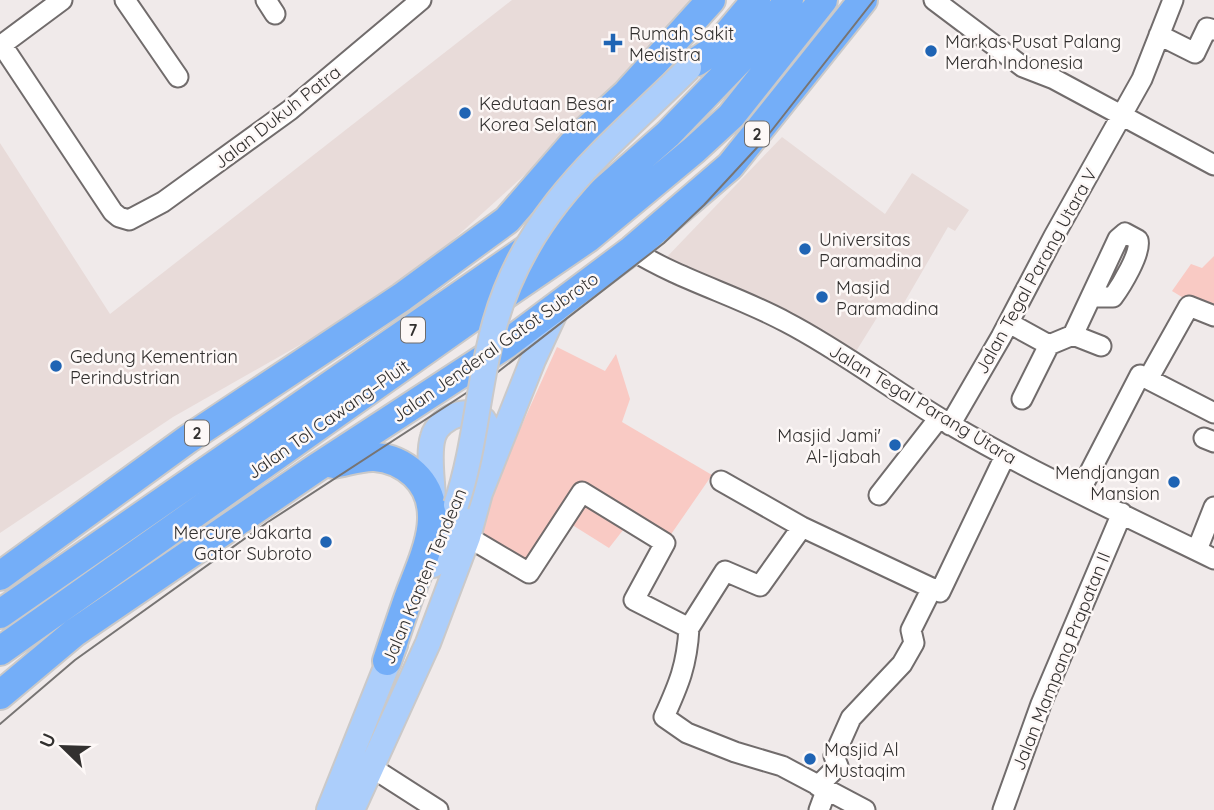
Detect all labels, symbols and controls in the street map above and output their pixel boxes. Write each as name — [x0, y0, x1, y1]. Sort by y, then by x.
place label: Rumah Sakit Medistra — [629, 22, 734, 66]
place label: Markas Pusat Palang Merah Indonesia — [945, 30, 1121, 74]
marker: Rumah Sakit Medistra — [603, 33, 623, 53]
marker: Markas Pusat Palang Merah Indonesia — [923, 43, 939, 59]
street label: Jalan Dukuh Patra — [209, 60, 345, 174]
place label: Kedutaan Besar Korea Selatan — [479, 92, 614, 136]
marker: Kedutaan Besar Korea Selatan — [457, 105, 473, 121]
road number: 2 — [745, 122, 769, 146]
street label: Jalan Tegal Parang Utara V — [970, 164, 1102, 378]
place label: Universitas Paramadina — [819, 228, 922, 272]
marker: Universitas Paramadina — [797, 241, 813, 257]
street label: Jalan Jenderal Gatot Subroto — [387, 267, 603, 427]
place label: Masjid Paramadina — [836, 276, 939, 320]
marker: Masjid Paramadina — [814, 289, 830, 305]
road number: 7 — [401, 318, 425, 342]
street label: Jalan Tegal Parang Utara — [825, 339, 1021, 469]
place label: Gedung Kementrian Perindustrian — [70, 345, 238, 389]
street label: Jalan Tol Cawang–Pluit — [242, 354, 414, 484]
marker: Gedung Kementrian Perindustrian — [48, 358, 64, 374]
road number: 2 — [185, 420, 209, 446]
place label: Masjid Jami' Al-Ijabah — [777, 424, 881, 468]
marker: Masjid Jami' Al-Ijabah — [887, 437, 903, 453]
place label: Mendjangan Mansion — [1055, 461, 1160, 505]
marker: Mendjangan Mansion — [1166, 474, 1182, 490]
street label: Jalan Kapten Tendean — [377, 485, 471, 667]
place label: Mercure Jakarta Gator Subroto — [174, 521, 312, 565]
marker: Mercure Jakarta Gator Subroto — [318, 534, 334, 550]
street label: Jalan Mampang Prapatan II — [1007, 548, 1115, 774]
north arrow — [28, 712, 98, 782]
text: U — [34, 729, 61, 751]
place label: Masjid Al Mustaqim — [824, 738, 906, 782]
marker: Masjid Al Mustaqim — [802, 751, 818, 767]

